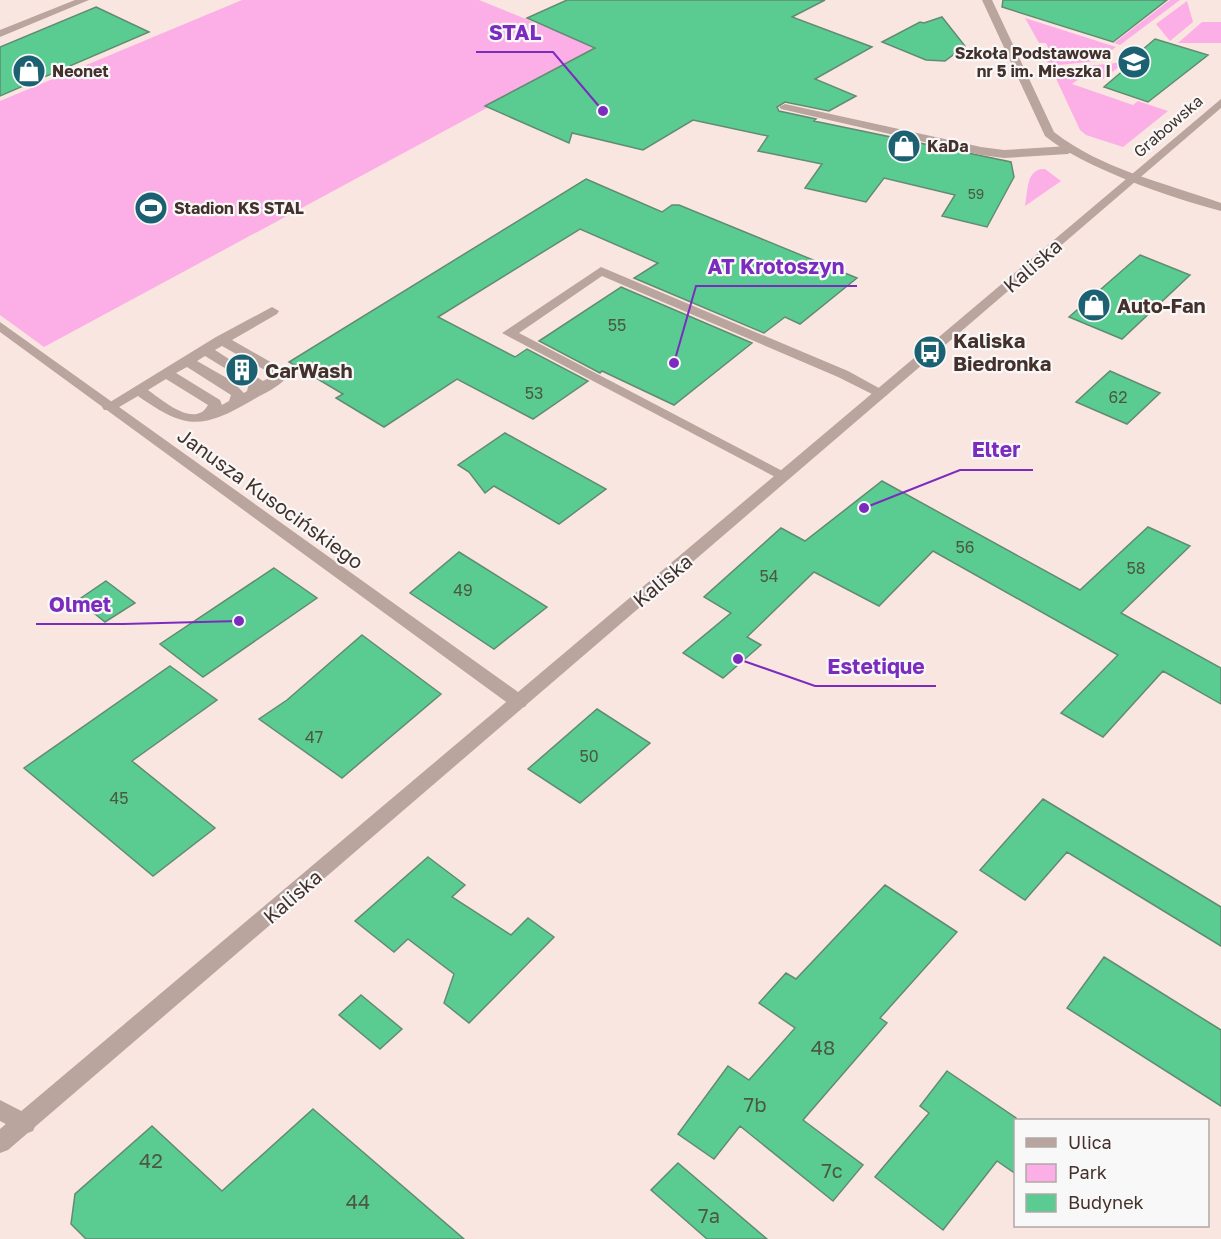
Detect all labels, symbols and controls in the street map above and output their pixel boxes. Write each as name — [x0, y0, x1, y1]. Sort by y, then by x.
callout: STAL — [476, 13, 553, 52]
text: STAL — [489, 19, 541, 45]
place label: Szkoła Podstawowa nr 5 im. Mieszka I — [955, 43, 1111, 81]
school or university icon: Szkoła Podstawowa nr 5 im. Mieszka I — [1116, 44, 1152, 80]
shop icon: Neonet — [11, 53, 47, 89]
place label: Neonet — [52, 61, 109, 81]
street label: Grabowska — [1129, 91, 1207, 161]
shop icon: KaDa — [886, 128, 922, 164]
place label: KaDa — [927, 136, 968, 156]
house number: 59 — [968, 185, 984, 202]
sports icon: Stadion KS STAL — [133, 190, 169, 226]
place label: Stadion KS STAL — [174, 198, 304, 218]
street label: Kaliska — [998, 233, 1066, 297]
callout: AT Krotoszyn — [696, 247, 857, 286]
text: AT Krotoszyn — [708, 253, 844, 279]
shop icon: Auto-Fan — [1076, 287, 1112, 323]
place label: Auto-Fan — [1117, 293, 1206, 317]
house number: 55 — [608, 315, 626, 335]
place label: Kaliska Biedronka — [953, 328, 1051, 375]
bus stop icon: Kaliska Biedronka — [912, 334, 948, 370]
building icon: CarWash — [224, 352, 260, 388]
place label: CarWash — [265, 358, 353, 382]
house number: 53 — [525, 383, 543, 403]
house number: 62 — [1109, 387, 1127, 407]
street label: Janusza Kusocińskiego — [173, 423, 369, 573]
callout: Elter — [960, 431, 1033, 470]
text: Elter — [972, 436, 1020, 462]
house number: 56 — [956, 537, 974, 557]
street label: Kaliska — [628, 548, 696, 612]
house number: 58 — [1126, 558, 1146, 578]
house number: 54 — [759, 566, 779, 586]
house number: 49 — [453, 580, 473, 600]
callout: Olmet — [36, 585, 123, 624]
text: Olmet — [49, 591, 111, 617]
callout: Estetique — [815, 647, 936, 686]
text: Estetique — [827, 653, 925, 679]
house number: 47 — [305, 727, 323, 747]
house number: 50 — [579, 746, 599, 766]
house number: 45 — [109, 788, 129, 808]
street label: Kaliska — [258, 864, 326, 928]
house number: 48 — [811, 1035, 835, 1059]
house number: 7b — [744, 1092, 766, 1116]
legend — [1014, 1119, 1209, 1227]
text: Ulica — [1068, 1131, 1112, 1153]
house number: 42 — [139, 1148, 163, 1172]
house number: 7c — [821, 1158, 843, 1182]
text: Park — [1068, 1161, 1107, 1183]
house number: 44 — [346, 1189, 370, 1213]
text: Budynek — [1068, 1191, 1144, 1213]
house number: 7a — [698, 1203, 720, 1227]

